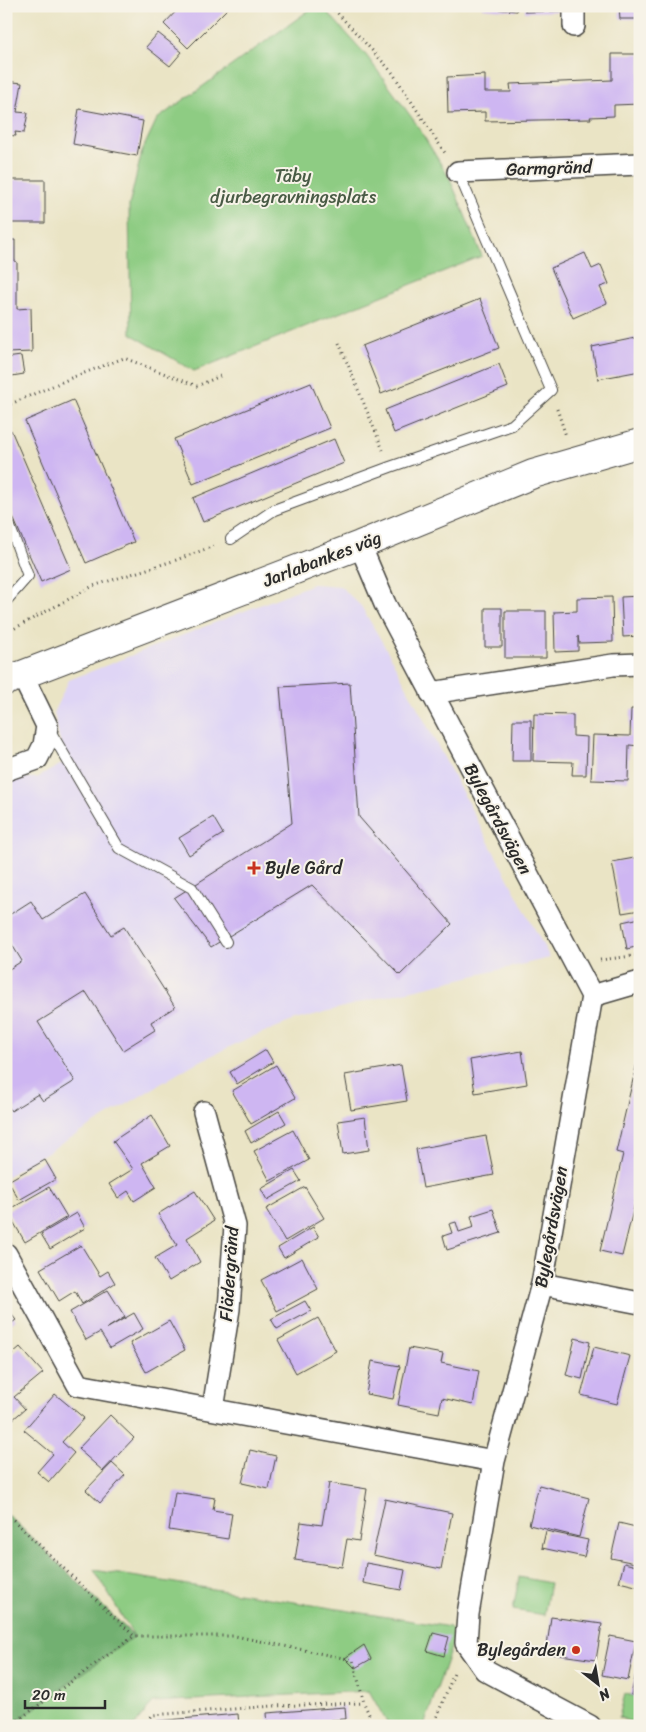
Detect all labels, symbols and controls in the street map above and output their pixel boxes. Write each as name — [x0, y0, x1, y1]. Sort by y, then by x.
street label: Garmgränd — [505, 150, 594, 185]
park label: Täby djurbegravningsplats — [210, 160, 377, 213]
street label: Jarlabankes väg — [257, 522, 386, 597]
street label: Bylegårdsvägen — [455, 757, 541, 881]
place label: Byle Gård — [265, 852, 343, 884]
marker: Byle Gård — [247, 861, 261, 875]
street label: Bylegårdsvägen — [525, 1163, 577, 1290]
street label: Flädergränd — [210, 1224, 248, 1322]
place label: Bylegården — [477, 1634, 566, 1666]
marker: Bylegården — [570, 1644, 582, 1656]
north arrow — [574, 1660, 624, 1710]
scale bar — [25, 1677, 105, 1709]
text: N — [594, 1681, 616, 1708]
text: 20 m — [32, 1682, 66, 1708]

